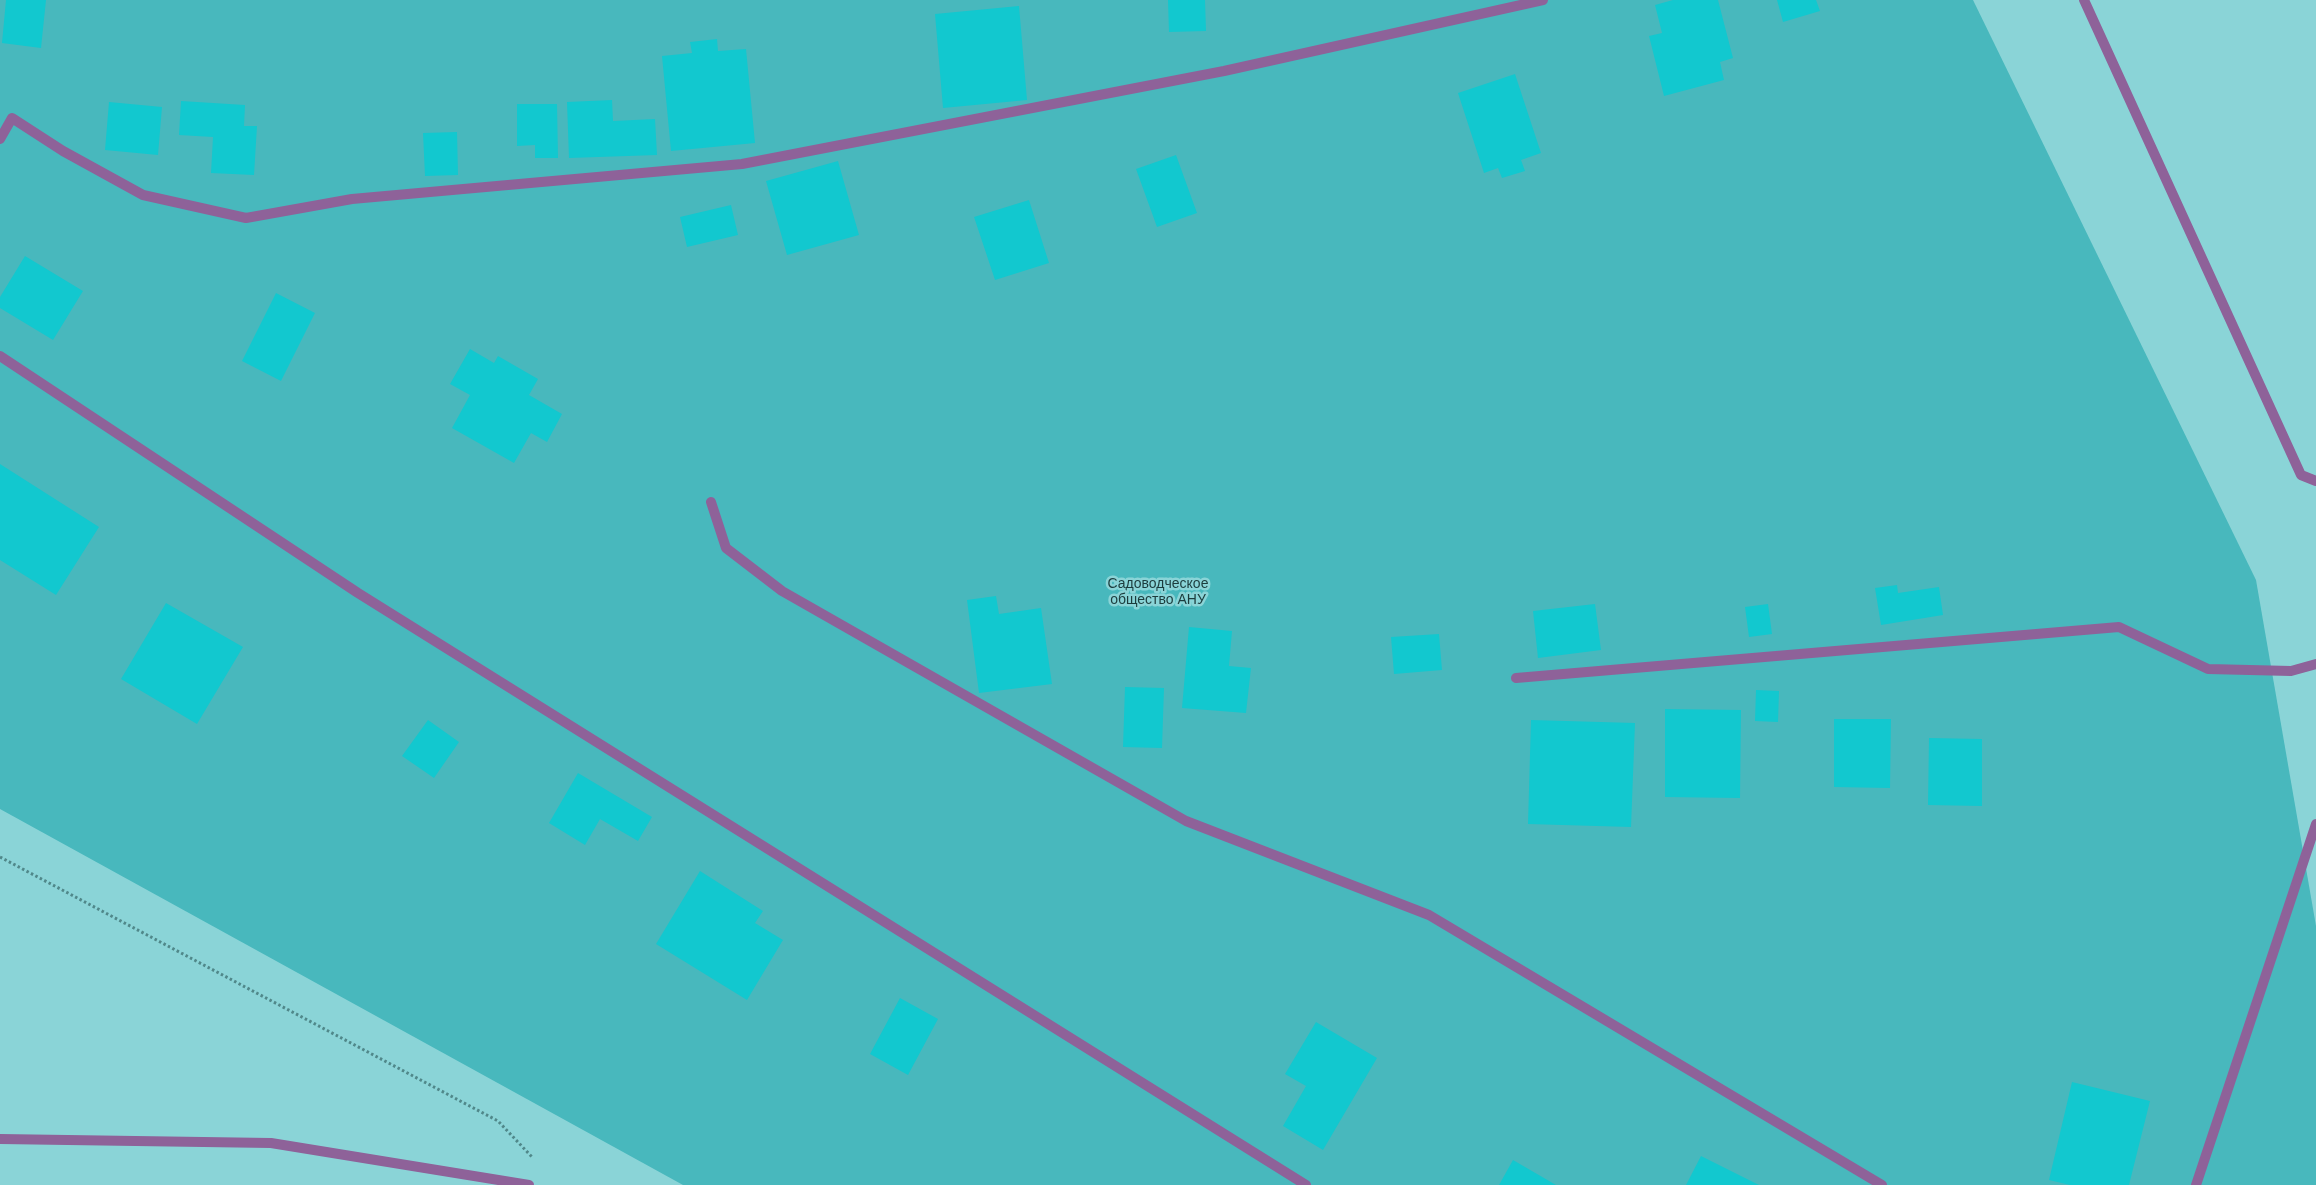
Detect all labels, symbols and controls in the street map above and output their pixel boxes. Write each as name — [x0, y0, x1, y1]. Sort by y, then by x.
park label: Садоводческое общество АНУ — [1108, 576, 1208, 608]

